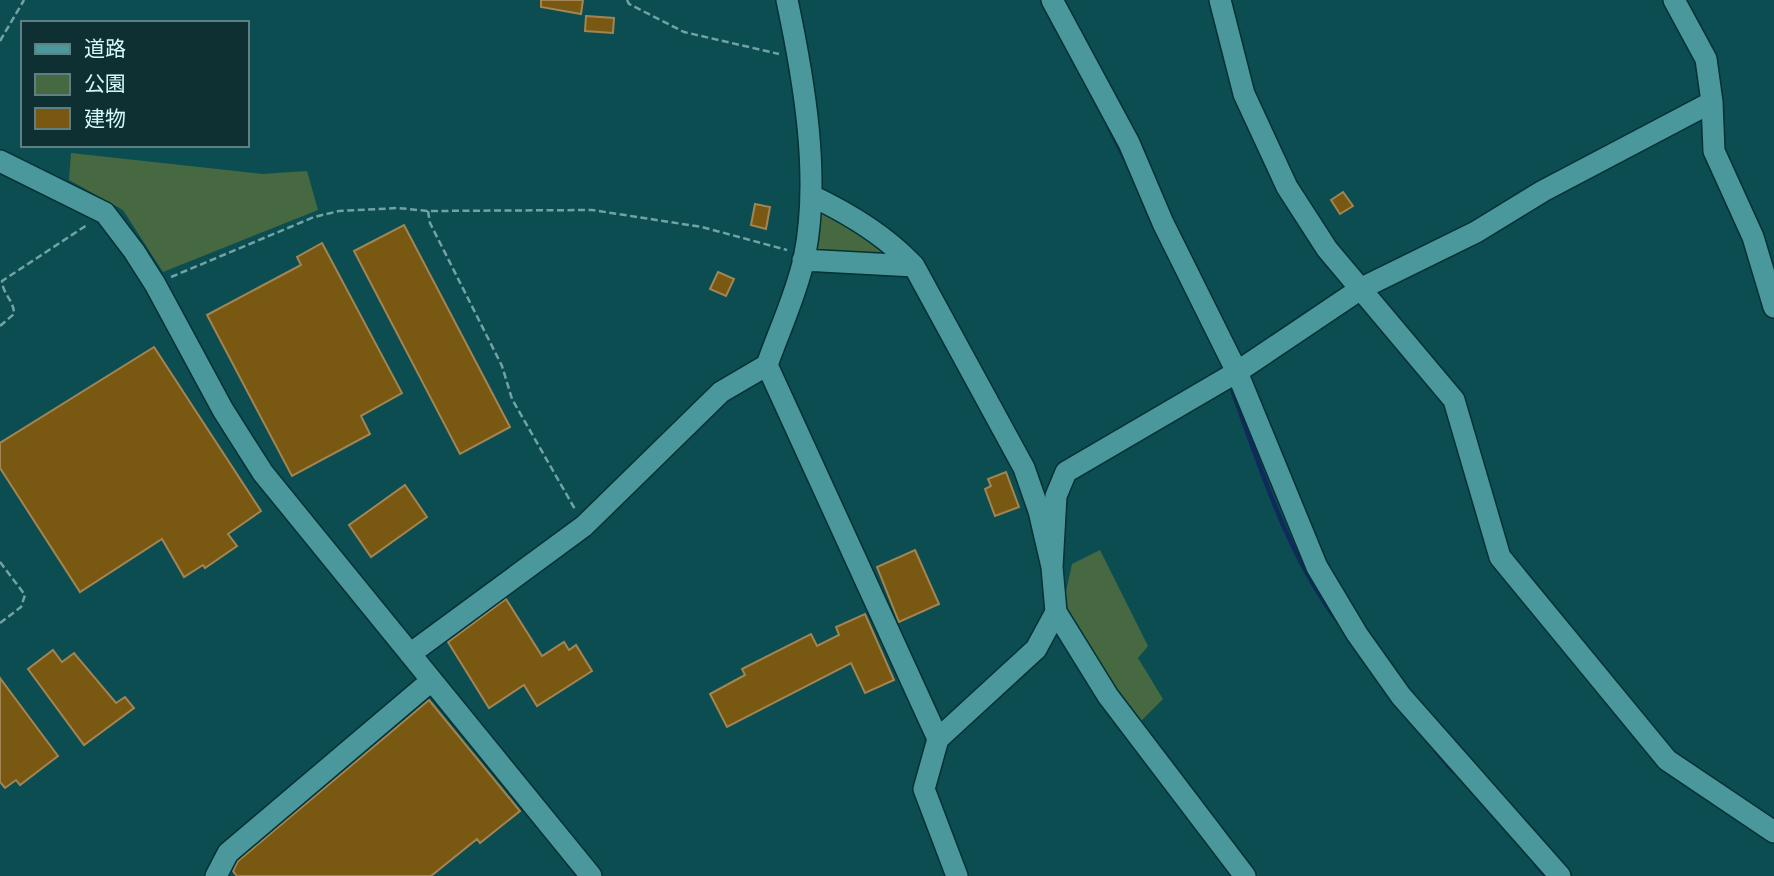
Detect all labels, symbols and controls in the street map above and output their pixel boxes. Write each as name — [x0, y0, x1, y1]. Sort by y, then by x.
legend — [21, 21, 248, 147]
text: 道路 — [84, 37, 126, 61]
text: 公園 — [84, 72, 126, 96]
text: 建物 — [84, 107, 126, 131]

